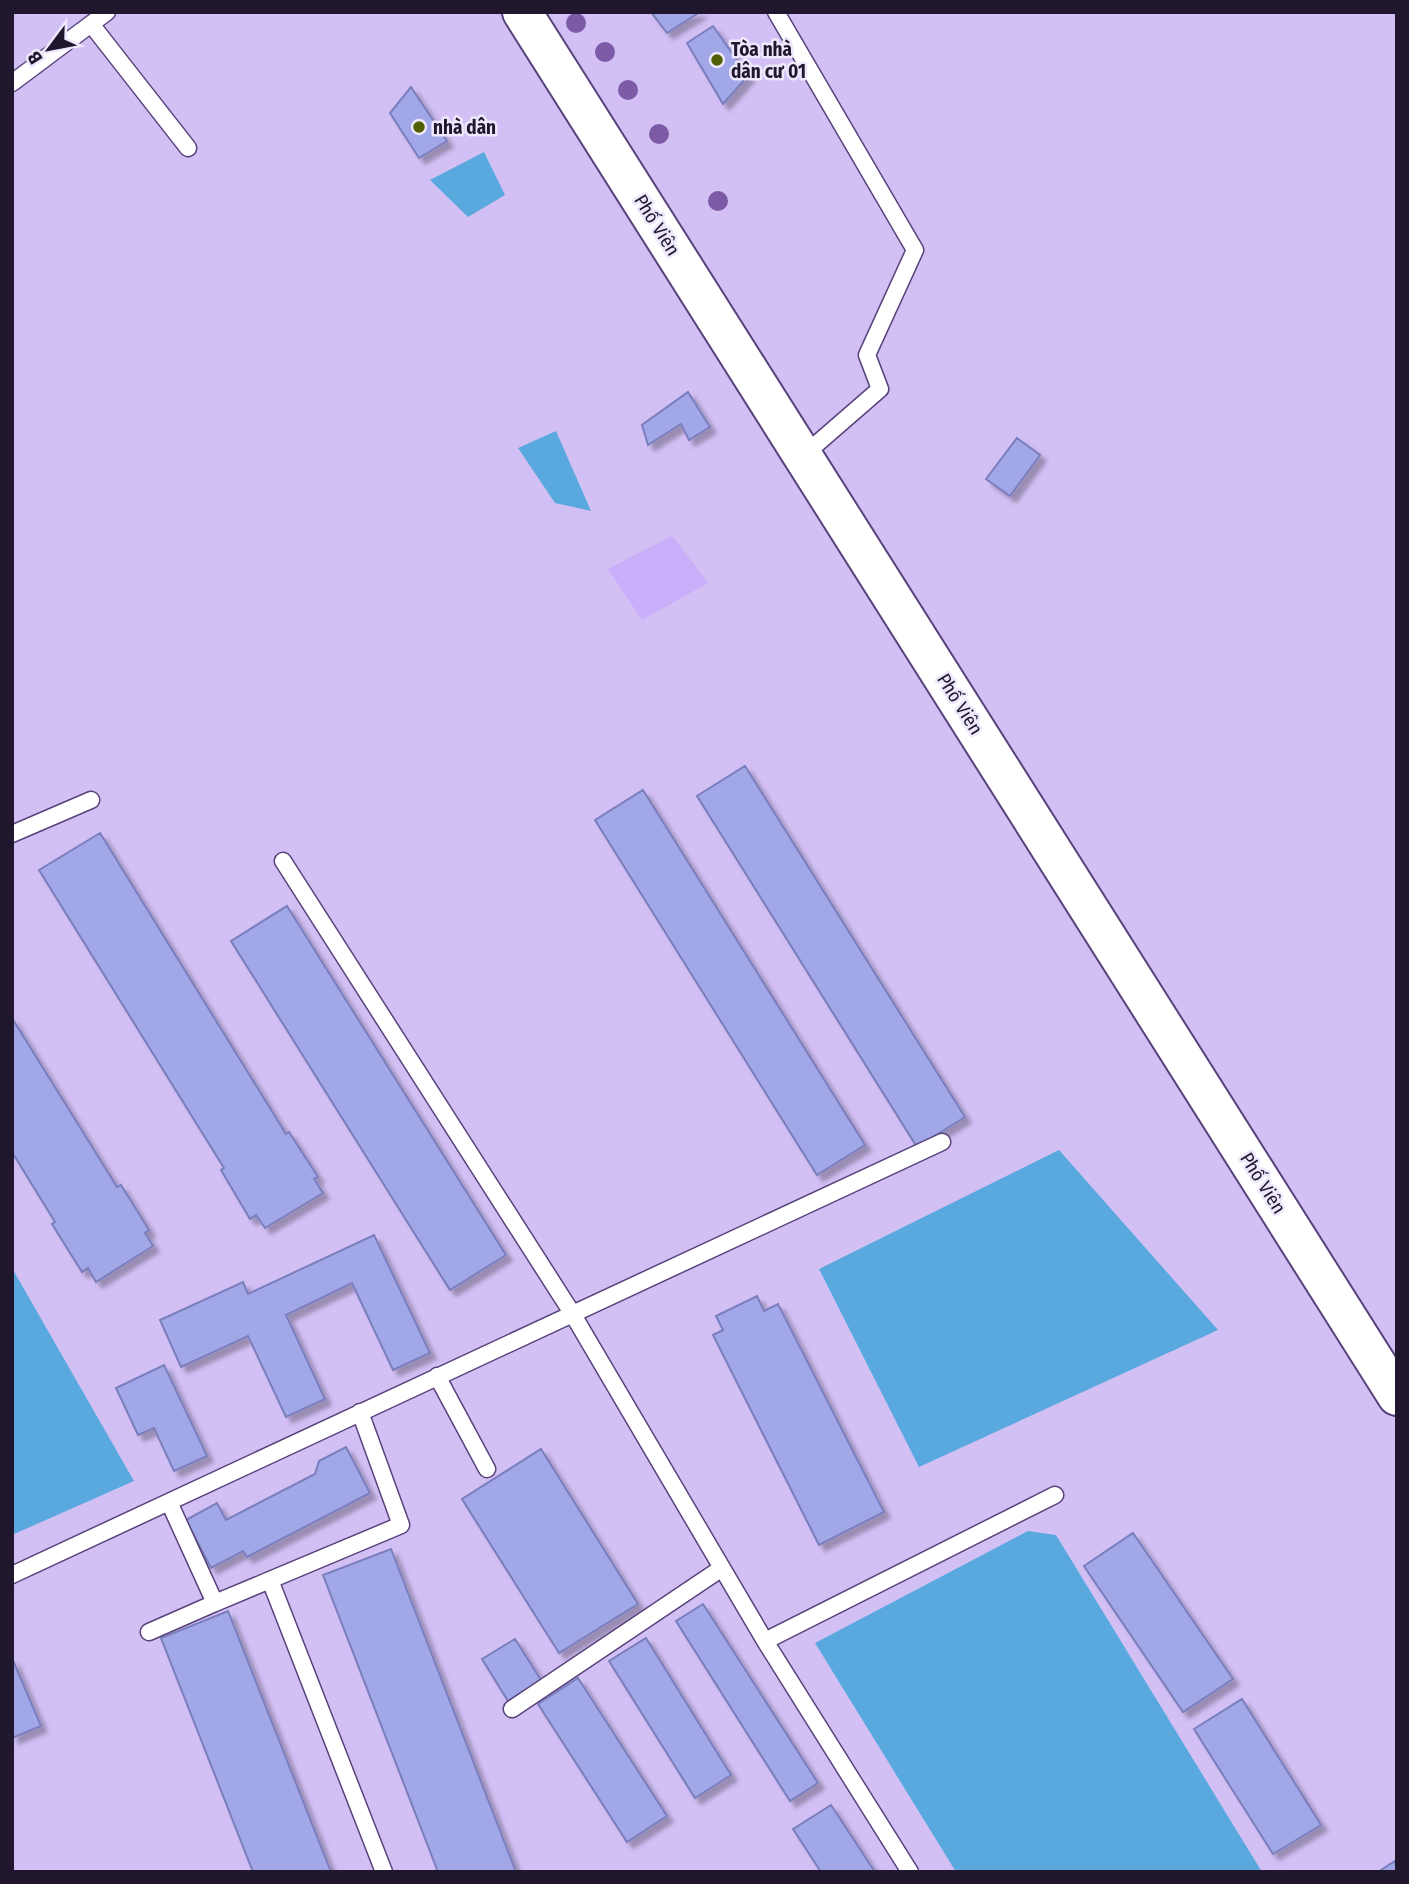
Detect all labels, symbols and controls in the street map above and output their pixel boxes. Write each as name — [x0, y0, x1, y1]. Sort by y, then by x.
north arrow — [14, 14, 84, 84]
place label: Tòa nhà dân cư 01 — [731, 38, 806, 83]
text: B — [22, 47, 48, 68]
marker: Tòa nhà dân cư 01 — [709, 52, 725, 68]
place label: nhà dân — [433, 116, 496, 139]
marker: nhà dân — [411, 119, 427, 135]
street label: Phố Viên — [629, 190, 685, 260]
street label: Phố Viên — [932, 669, 988, 739]
street label: Phố Viên — [1235, 1148, 1291, 1218]

